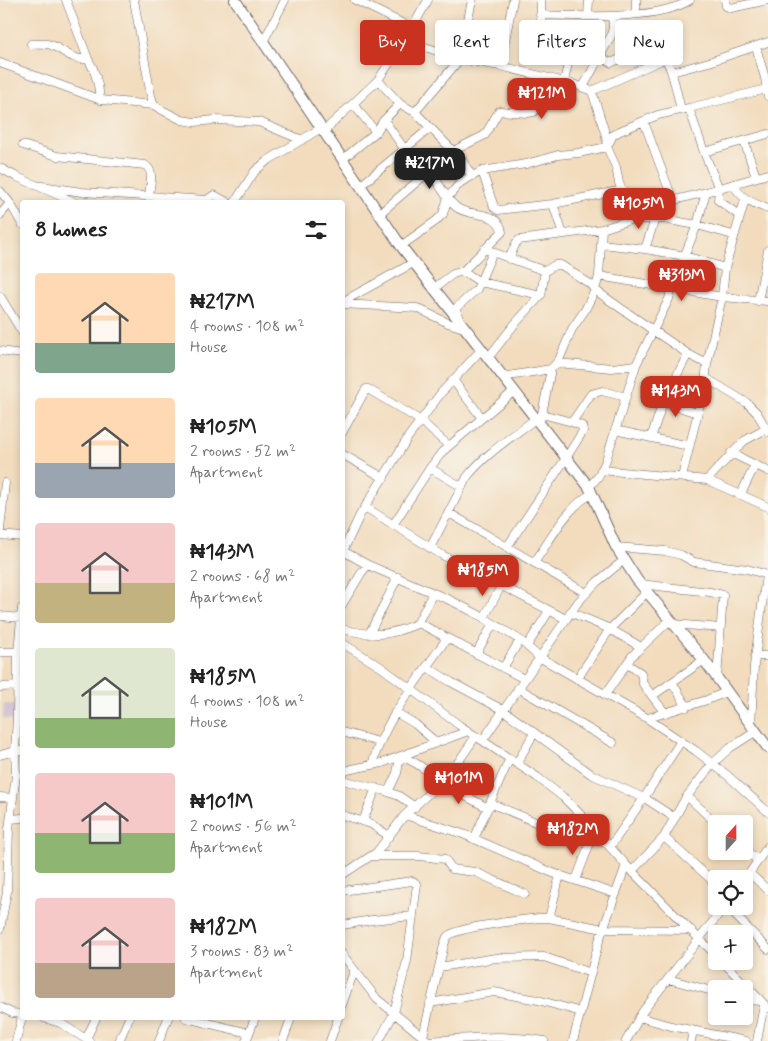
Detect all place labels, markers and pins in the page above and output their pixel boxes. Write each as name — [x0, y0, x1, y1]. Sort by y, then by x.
pin: ₦121M — [507, 78, 577, 120]
pin: ₦217M — [395, 148, 465, 190]
pin: ₦105M — [604, 188, 674, 230]
pin: ₦313M — [647, 260, 717, 302]
pin: ₦143M — [641, 376, 711, 418]
pin: ₦185M — [448, 554, 518, 597]
pin: ₦101M — [424, 762, 494, 805]
pin: ₦182M — [538, 814, 608, 856]

